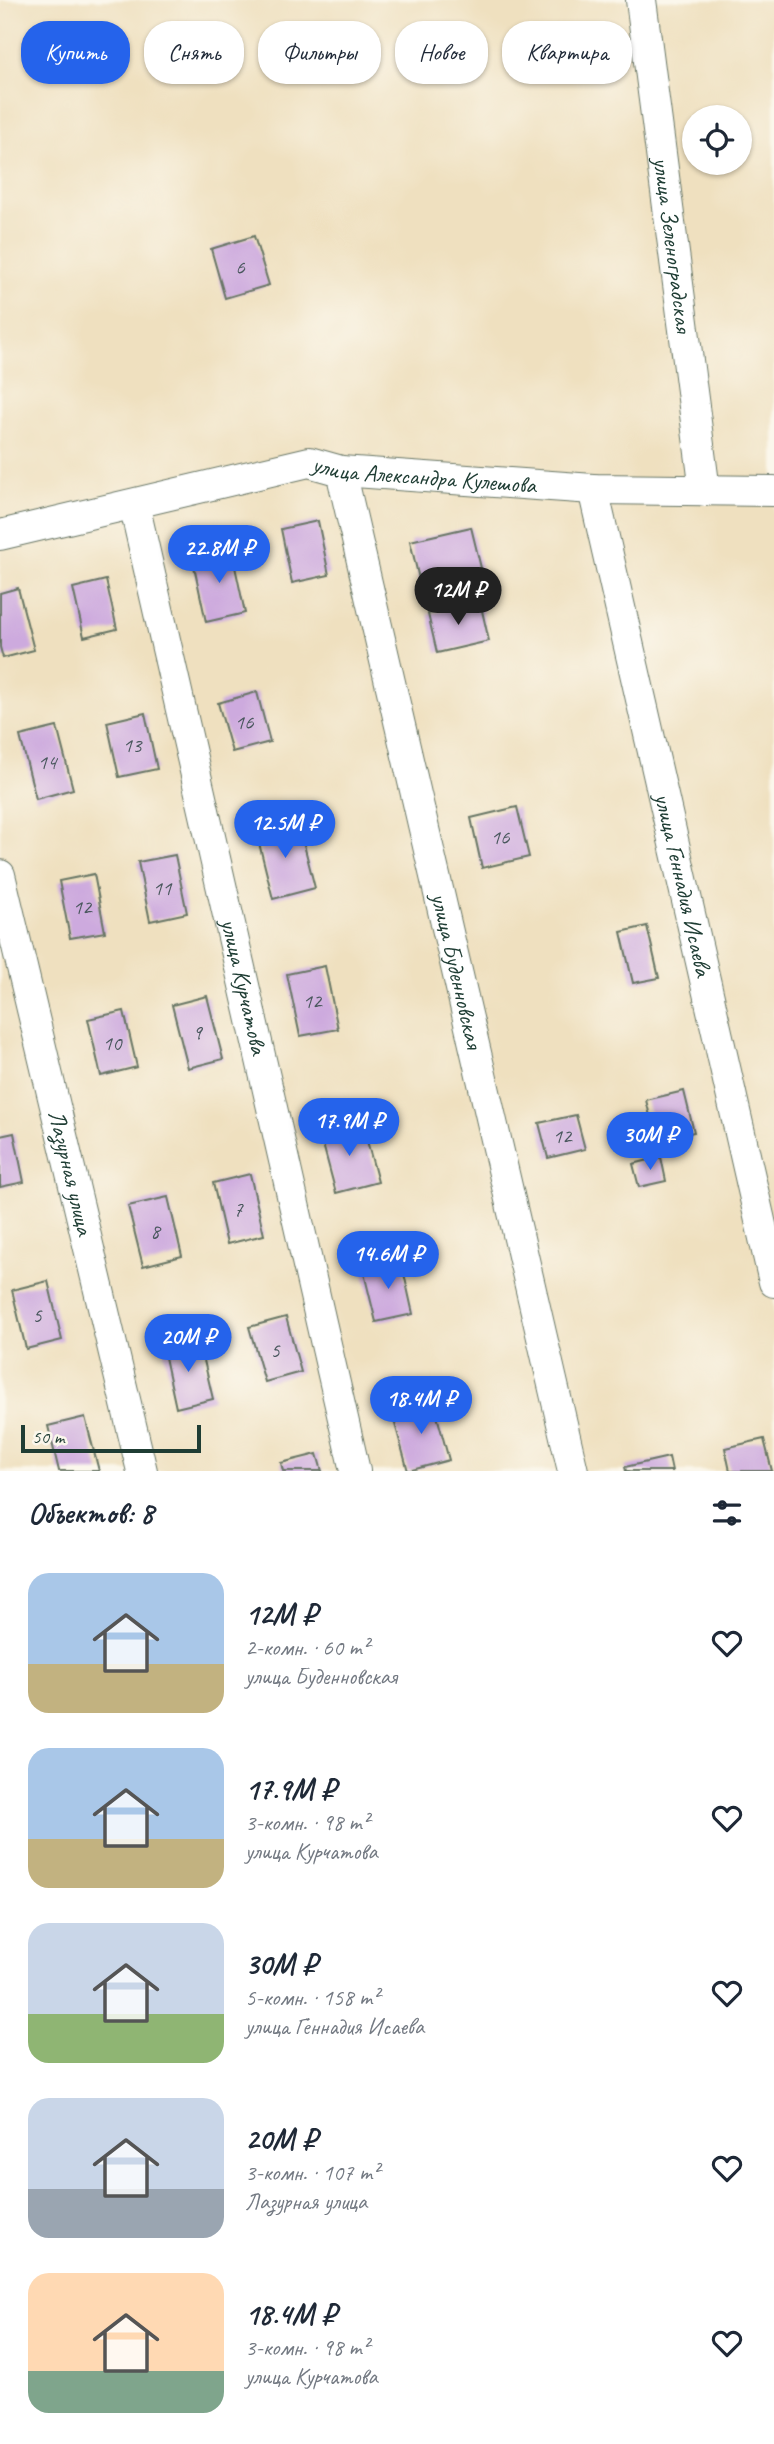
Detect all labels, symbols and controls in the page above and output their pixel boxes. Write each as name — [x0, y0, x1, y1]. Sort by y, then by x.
chip: Купить — [21, 21, 130, 84]
chip: Снять — [144, 21, 244, 84]
chip: Фильтры — [258, 21, 381, 84]
chip: Новое — [395, 21, 488, 84]
chip: Квартира — [502, 21, 632, 84]
map controls — [682, 105, 752, 175]
button: locate — [682, 105, 752, 175]
street label: улица Зеленоградская — [646, 153, 699, 336]
house number: 6 — [235, 254, 245, 280]
street label: улица Александра Кулешова — [307, 448, 539, 500]
pin: 22.8M ₽ — [154, 526, 284, 585]
text: 22.8M ₽ — [184, 533, 254, 562]
pin: 12M ₽ — [409, 568, 507, 627]
text: 12M ₽ — [431, 575, 485, 604]
house number: 16 — [235, 709, 254, 735]
house number: 13 — [123, 732, 143, 758]
house number: 14 — [38, 749, 59, 775]
street label: улица Геннадия Исаева — [647, 788, 719, 981]
pin: 12.5M ₽ — [220, 800, 350, 860]
text: 12.5M ₽ — [250, 808, 320, 837]
house number: 16 — [491, 824, 510, 850]
house number: 11 — [153, 875, 173, 901]
street label: улица Буденновская — [424, 888, 490, 1053]
house number: 12 — [73, 894, 93, 920]
street label: улица Курчатова — [214, 914, 275, 1059]
house number: 12 — [303, 988, 323, 1014]
house number: 9 — [192, 1019, 203, 1045]
house number: 10 — [103, 1030, 123, 1056]
pin: 17.9M ₽ — [284, 1098, 414, 1158]
text: 17.9M ₽ — [314, 1106, 384, 1135]
street label: Лазурная улица — [42, 1107, 101, 1240]
pin: 30M ₽ — [601, 1112, 699, 1172]
text: 30M ₽ — [623, 1120, 677, 1149]
house number: 12 — [553, 1123, 573, 1149]
house number: 7 — [233, 1196, 244, 1222]
house number: 8 — [150, 1218, 162, 1244]
pin: 14.6M ₽ — [323, 1232, 453, 1291]
text: 14.6M ₽ — [353, 1239, 423, 1268]
house number: 5 — [32, 1302, 43, 1328]
pin: 20M ₽ — [139, 1314, 237, 1374]
text: 20M ₽ — [161, 1322, 215, 1351]
house number: 5 — [270, 1337, 281, 1363]
pin: 18.4M ₽ — [356, 1376, 486, 1436]
text: 18.4M ₽ — [386, 1384, 456, 1413]
scale bar — [21, 1422, 201, 1454]
text: 50 m — [32, 1425, 64, 1449]
text: Объектов: 8 — [28, 1494, 153, 1532]
icon: filters — [708, 1494, 746, 1532]
text: 12M ₽ — [245, 1595, 317, 1633]
icon: home — [84, 1601, 168, 1685]
icon: heart — [708, 1624, 746, 1662]
text: 2-комн. · 60 m² — [245, 1633, 369, 1662]
text: улица Буденновская — [245, 1662, 397, 1691]
text: 17.9M ₽ — [245, 1770, 336, 1808]
icon: home — [84, 1776, 168, 1860]
icon: heart — [708, 1799, 746, 1837]
text: 3-комн. · 98 m² — [245, 1808, 369, 1837]
text: улица Курчатова — [245, 1837, 377, 1866]
text: 30M ₽ — [245, 1945, 317, 1983]
icon: home — [84, 1951, 168, 2035]
icon: heart — [708, 1974, 746, 2012]
text: 5-комн. · 158 m² — [245, 1983, 379, 2012]
text: улица Геннадия Исаева — [245, 2012, 424, 2041]
text: 20M ₽ — [245, 2120, 317, 2158]
icon: home — [84, 2126, 168, 2210]
icon: heart — [708, 2149, 746, 2187]
text: 3-комн. · 107 m² — [245, 2158, 379, 2187]
text: Лазурная улица — [245, 2187, 367, 2216]
text: 18.4M ₽ — [245, 2295, 336, 2333]
icon: home — [84, 2301, 168, 2385]
icon: heart — [708, 2324, 746, 2362]
text: 3-комн. · 98 m² — [245, 2333, 369, 2362]
text: улица Курчатова — [245, 2362, 377, 2391]

